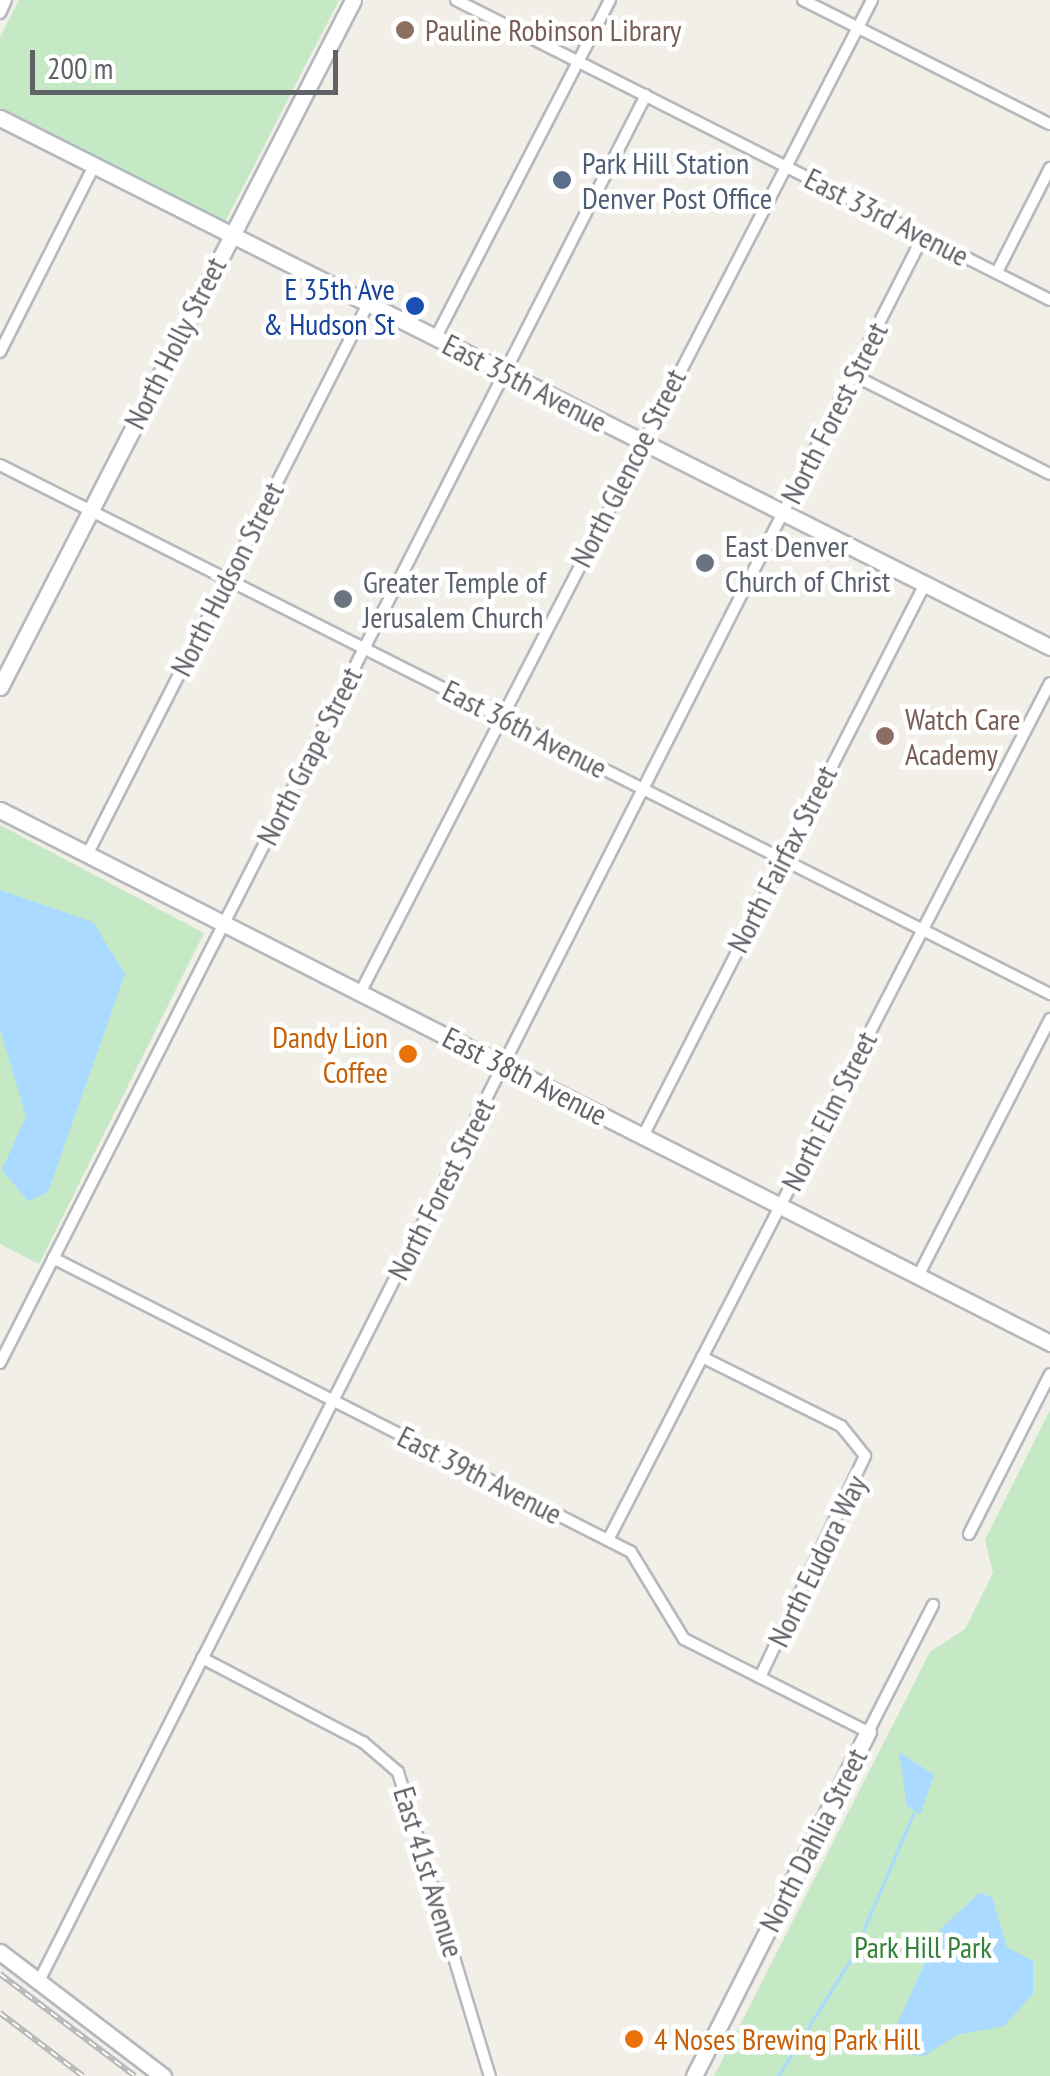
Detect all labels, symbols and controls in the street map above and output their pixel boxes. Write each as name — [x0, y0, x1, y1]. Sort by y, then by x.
place label: Pauline Robinson Library — [425, 12, 681, 48]
marker: Pauline Robinson Library — [394, 19, 416, 41]
scale bar — [35, 30, 342, 92]
text: 200 m — [47, 48, 113, 87]
place label: Park Hill Station Denver Post Office — [582, 145, 772, 216]
street label: East 33rd Avenue — [799, 160, 975, 274]
marker: Park Hill Station Denver Post Office — [551, 169, 573, 191]
street label: North Holly Street — [116, 251, 234, 435]
place label: E 35th Ave & Hudson St — [263, 271, 395, 342]
marker: E 35th Ave & Hudson St — [404, 295, 426, 317]
street label: North Forest Street — [773, 316, 895, 510]
street label: East 35th Avenue — [437, 326, 613, 440]
street label: North Glencoe Street — [563, 363, 693, 573]
street label: North Hudson Street — [163, 476, 291, 682]
place label: East Denver Church of Christ — [725, 528, 890, 598]
marker: East Denver Church of Christ — [694, 552, 716, 574]
place label: Greater Temple of Jerusalem Church — [363, 564, 547, 634]
marker: Greater Temple of Jerusalem Church — [332, 588, 354, 610]
street label: North Grape Street — [249, 661, 369, 851]
street label: East 36th Avenue — [437, 672, 613, 786]
place label: Watch Care Academy — [905, 701, 1020, 772]
marker: Watch Care Academy — [874, 725, 896, 747]
street label: North Fairfax Street — [719, 759, 845, 959]
place label: Dandy Lion Coffee — [271, 1019, 388, 1090]
street label: East 38th Avenue — [437, 1019, 613, 1133]
street label: North Elm Street — [774, 1025, 884, 1197]
marker: Dandy Lion Coffee — [397, 1043, 419, 1065]
street label: North Forest Street — [380, 1092, 502, 1286]
street label: East 39th Avenue — [392, 1418, 568, 1532]
street label: North Eudora Way — [760, 1469, 874, 1653]
street label: North Dahlia Street — [751, 1742, 875, 1938]
street label: East 41st Avenue — [386, 1782, 472, 1962]
park label: Park Hill Park — [854, 1929, 992, 1965]
place label: 4 Noses Brewing Park Hill — [654, 2021, 921, 2057]
marker: 4 Noses Brewing Park Hill — [623, 2028, 645, 2050]

